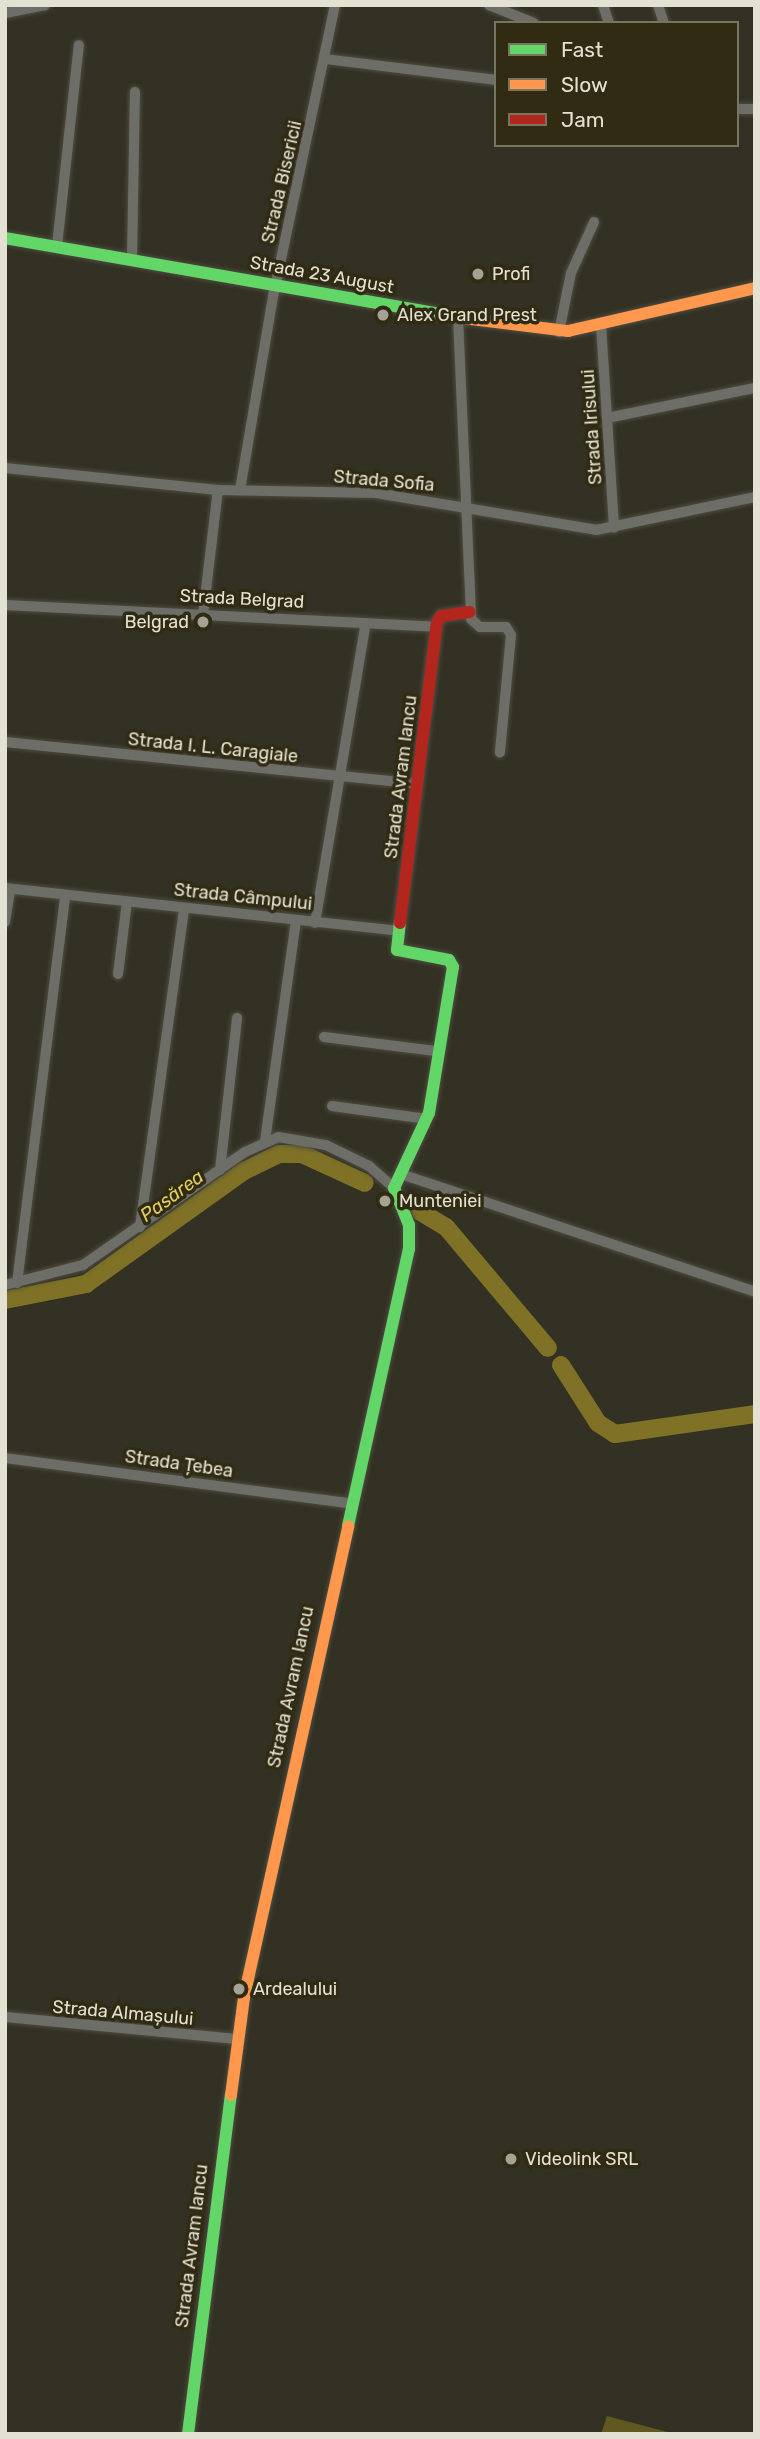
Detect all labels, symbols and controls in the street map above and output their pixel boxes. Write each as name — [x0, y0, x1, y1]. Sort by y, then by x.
legend — [494, 21, 739, 147]
text: Fast — [561, 37, 603, 62]
text: Slow — [561, 72, 608, 97]
text: Jam — [561, 107, 605, 132]
street label: Strada Bisericii — [257, 118, 307, 246]
street label: Strada 23 August — [248, 252, 396, 298]
place label: Profi — [492, 263, 530, 285]
marker: Profi — [470, 266, 486, 282]
place label: Alex Grand Prest — [397, 304, 537, 326]
marker: Alex Grand Prest — [375, 307, 391, 323]
street label: Strada Irisului — [577, 369, 607, 485]
street label: Strada Sofia — [333, 466, 435, 496]
street label: Strada Belgrad — [179, 585, 305, 613]
place label: Belgrad — [124, 611, 189, 633]
marker: Belgrad — [195, 614, 211, 630]
street label: Strada Avram Iancu — [380, 694, 422, 860]
street label: Strada I. L. Caragiale — [127, 728, 299, 768]
street label: Strada Câmpului — [173, 879, 313, 915]
water label: Pasărea — [136, 1165, 208, 1227]
place label: Munteniei — [399, 1190, 482, 1212]
marker: Munteniei — [377, 1193, 393, 1209]
street label: Strada Țebea — [123, 1446, 235, 1482]
street label: Strada Avram Iancu — [263, 1604, 319, 1770]
place label: Ardealului — [253, 1978, 337, 2000]
marker: Ardealului — [231, 1981, 247, 1997]
street label: Strada Almașului — [51, 1996, 195, 2030]
place label: Videolink SRL — [525, 2148, 639, 2170]
marker: Videolink SRL — [503, 2151, 519, 2167]
street label: Strada Avram Iancu — [171, 2163, 213, 2329]

